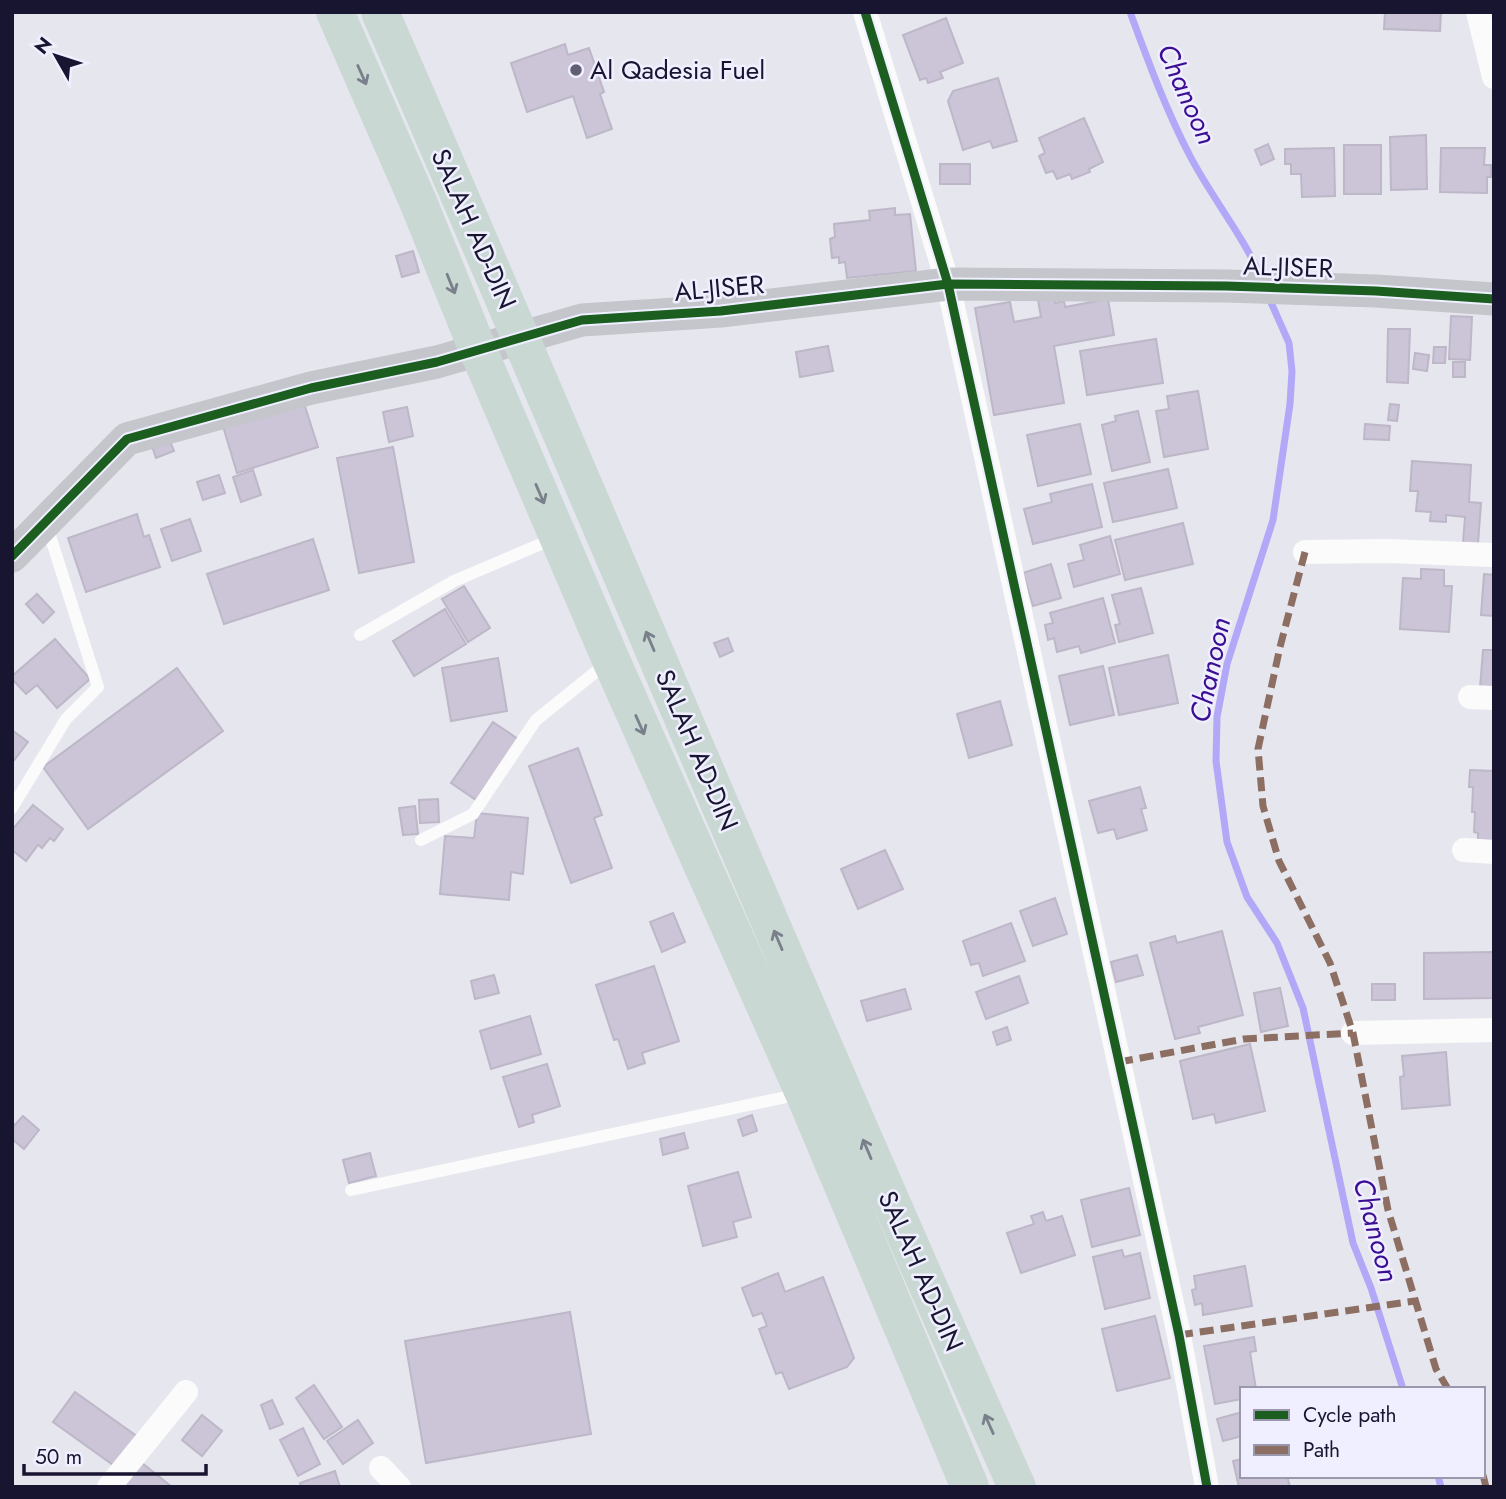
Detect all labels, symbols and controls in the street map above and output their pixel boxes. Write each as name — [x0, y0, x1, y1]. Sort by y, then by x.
north arrow — [21, 21, 91, 91]
text: N — [28, 31, 58, 60]
water label: Chanoon — [1147, 37, 1227, 151]
place label: Al Qadesia Fuel — [590, 51, 765, 89]
marker: Al Qadesia Fuel — [568, 62, 584, 78]
one-way arrow — [356, 64, 369, 85]
street label: SALAH AD-DIN — [422, 143, 526, 315]
street label: AL-JISER — [1242, 246, 1334, 288]
street label: AL-JISER — [672, 265, 766, 311]
one-way arrow — [445, 273, 458, 295]
one-way arrow — [534, 482, 547, 504]
water label: Chanoon — [1179, 614, 1241, 726]
one-way arrow — [643, 630, 656, 652]
street label: SALAH AD-DIN — [646, 663, 748, 837]
one-way arrow — [634, 714, 647, 735]
one-way arrow — [771, 930, 784, 951]
one-way arrow — [860, 1139, 873, 1160]
water label: Chanoon — [1342, 1173, 1410, 1287]
street label: SALAH AD-DIN — [869, 1185, 973, 1357]
legend — [1240, 1387, 1485, 1478]
text: Cycle path — [1303, 1400, 1396, 1430]
one-way arrow — [982, 1414, 995, 1436]
scale bar — [24, 1432, 206, 1476]
text: Path — [1303, 1435, 1340, 1465]
text: 50 m — [35, 1442, 82, 1472]

